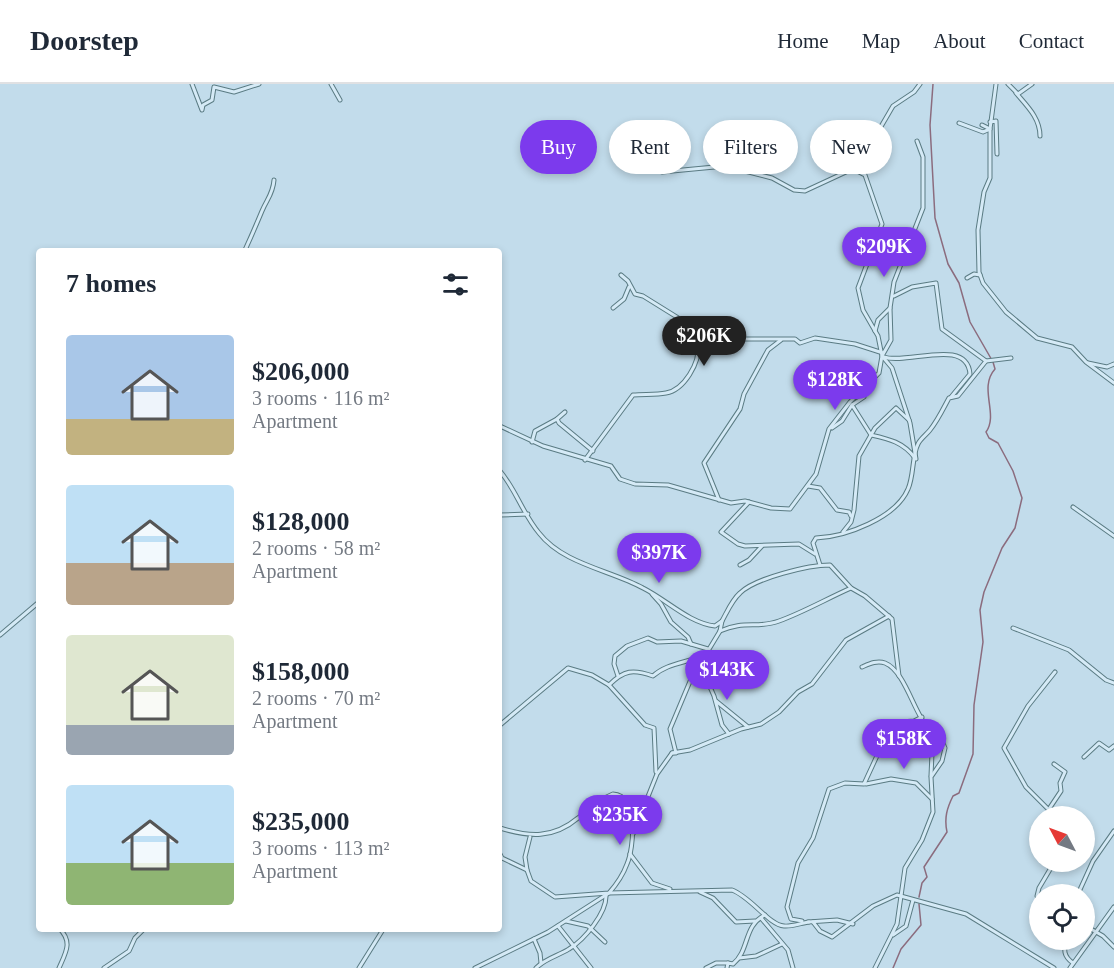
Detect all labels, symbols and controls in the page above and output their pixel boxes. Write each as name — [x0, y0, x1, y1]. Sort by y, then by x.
text: Doorstep — [30, 25, 139, 56]
text: Home — [777, 29, 829, 53]
text: Map — [862, 29, 900, 53]
text: About — [933, 29, 986, 53]
text: Contact — [1019, 29, 1084, 53]
chip: Buy — [520, 120, 597, 174]
chip: Rent — [609, 120, 691, 174]
chip: Filters — [703, 120, 798, 174]
chip: New — [810, 120, 892, 174]
pin: $209K — [842, 227, 926, 278]
text: $209K — [856, 235, 912, 257]
icon: filters — [439, 268, 472, 301]
text: 7 homes — [66, 269, 156, 298]
pin: $206K — [662, 316, 746, 367]
text: $206K — [676, 324, 732, 346]
text: $206,000 — [252, 357, 350, 386]
icon: home — [114, 359, 186, 431]
pin: $128K — [793, 360, 877, 411]
text: $128K — [807, 368, 863, 390]
text: 3 rooms · 116 m² — [252, 387, 389, 409]
text: Apartment — [252, 410, 338, 432]
text: $128,000 — [252, 507, 350, 536]
icon: home — [114, 509, 186, 581]
pin: $397K — [617, 533, 701, 584]
text: 2 rooms · 58 m² — [252, 537, 380, 559]
text: $397K — [631, 541, 687, 563]
text: Apartment — [252, 560, 338, 582]
pin: $143K — [685, 650, 769, 701]
text: $158,000 — [252, 657, 350, 686]
text: $143K — [699, 658, 755, 680]
icon: home — [114, 659, 186, 731]
text: 2 rooms · 70 m² — [252, 687, 380, 709]
text: Apartment — [252, 710, 338, 732]
pin: $158K — [862, 719, 946, 770]
text: $158K — [876, 727, 932, 749]
pin: $235K — [578, 795, 662, 846]
text: $235K — [592, 803, 648, 825]
north arrow — [1029, 806, 1095, 872]
map controls — [1029, 806, 1095, 950]
text: $235,000 — [252, 807, 350, 836]
icon: home — [114, 809, 186, 881]
text: 3 rooms · 113 m² — [252, 837, 389, 859]
text: Apartment — [252, 860, 338, 882]
button: locate — [1029, 884, 1095, 950]

